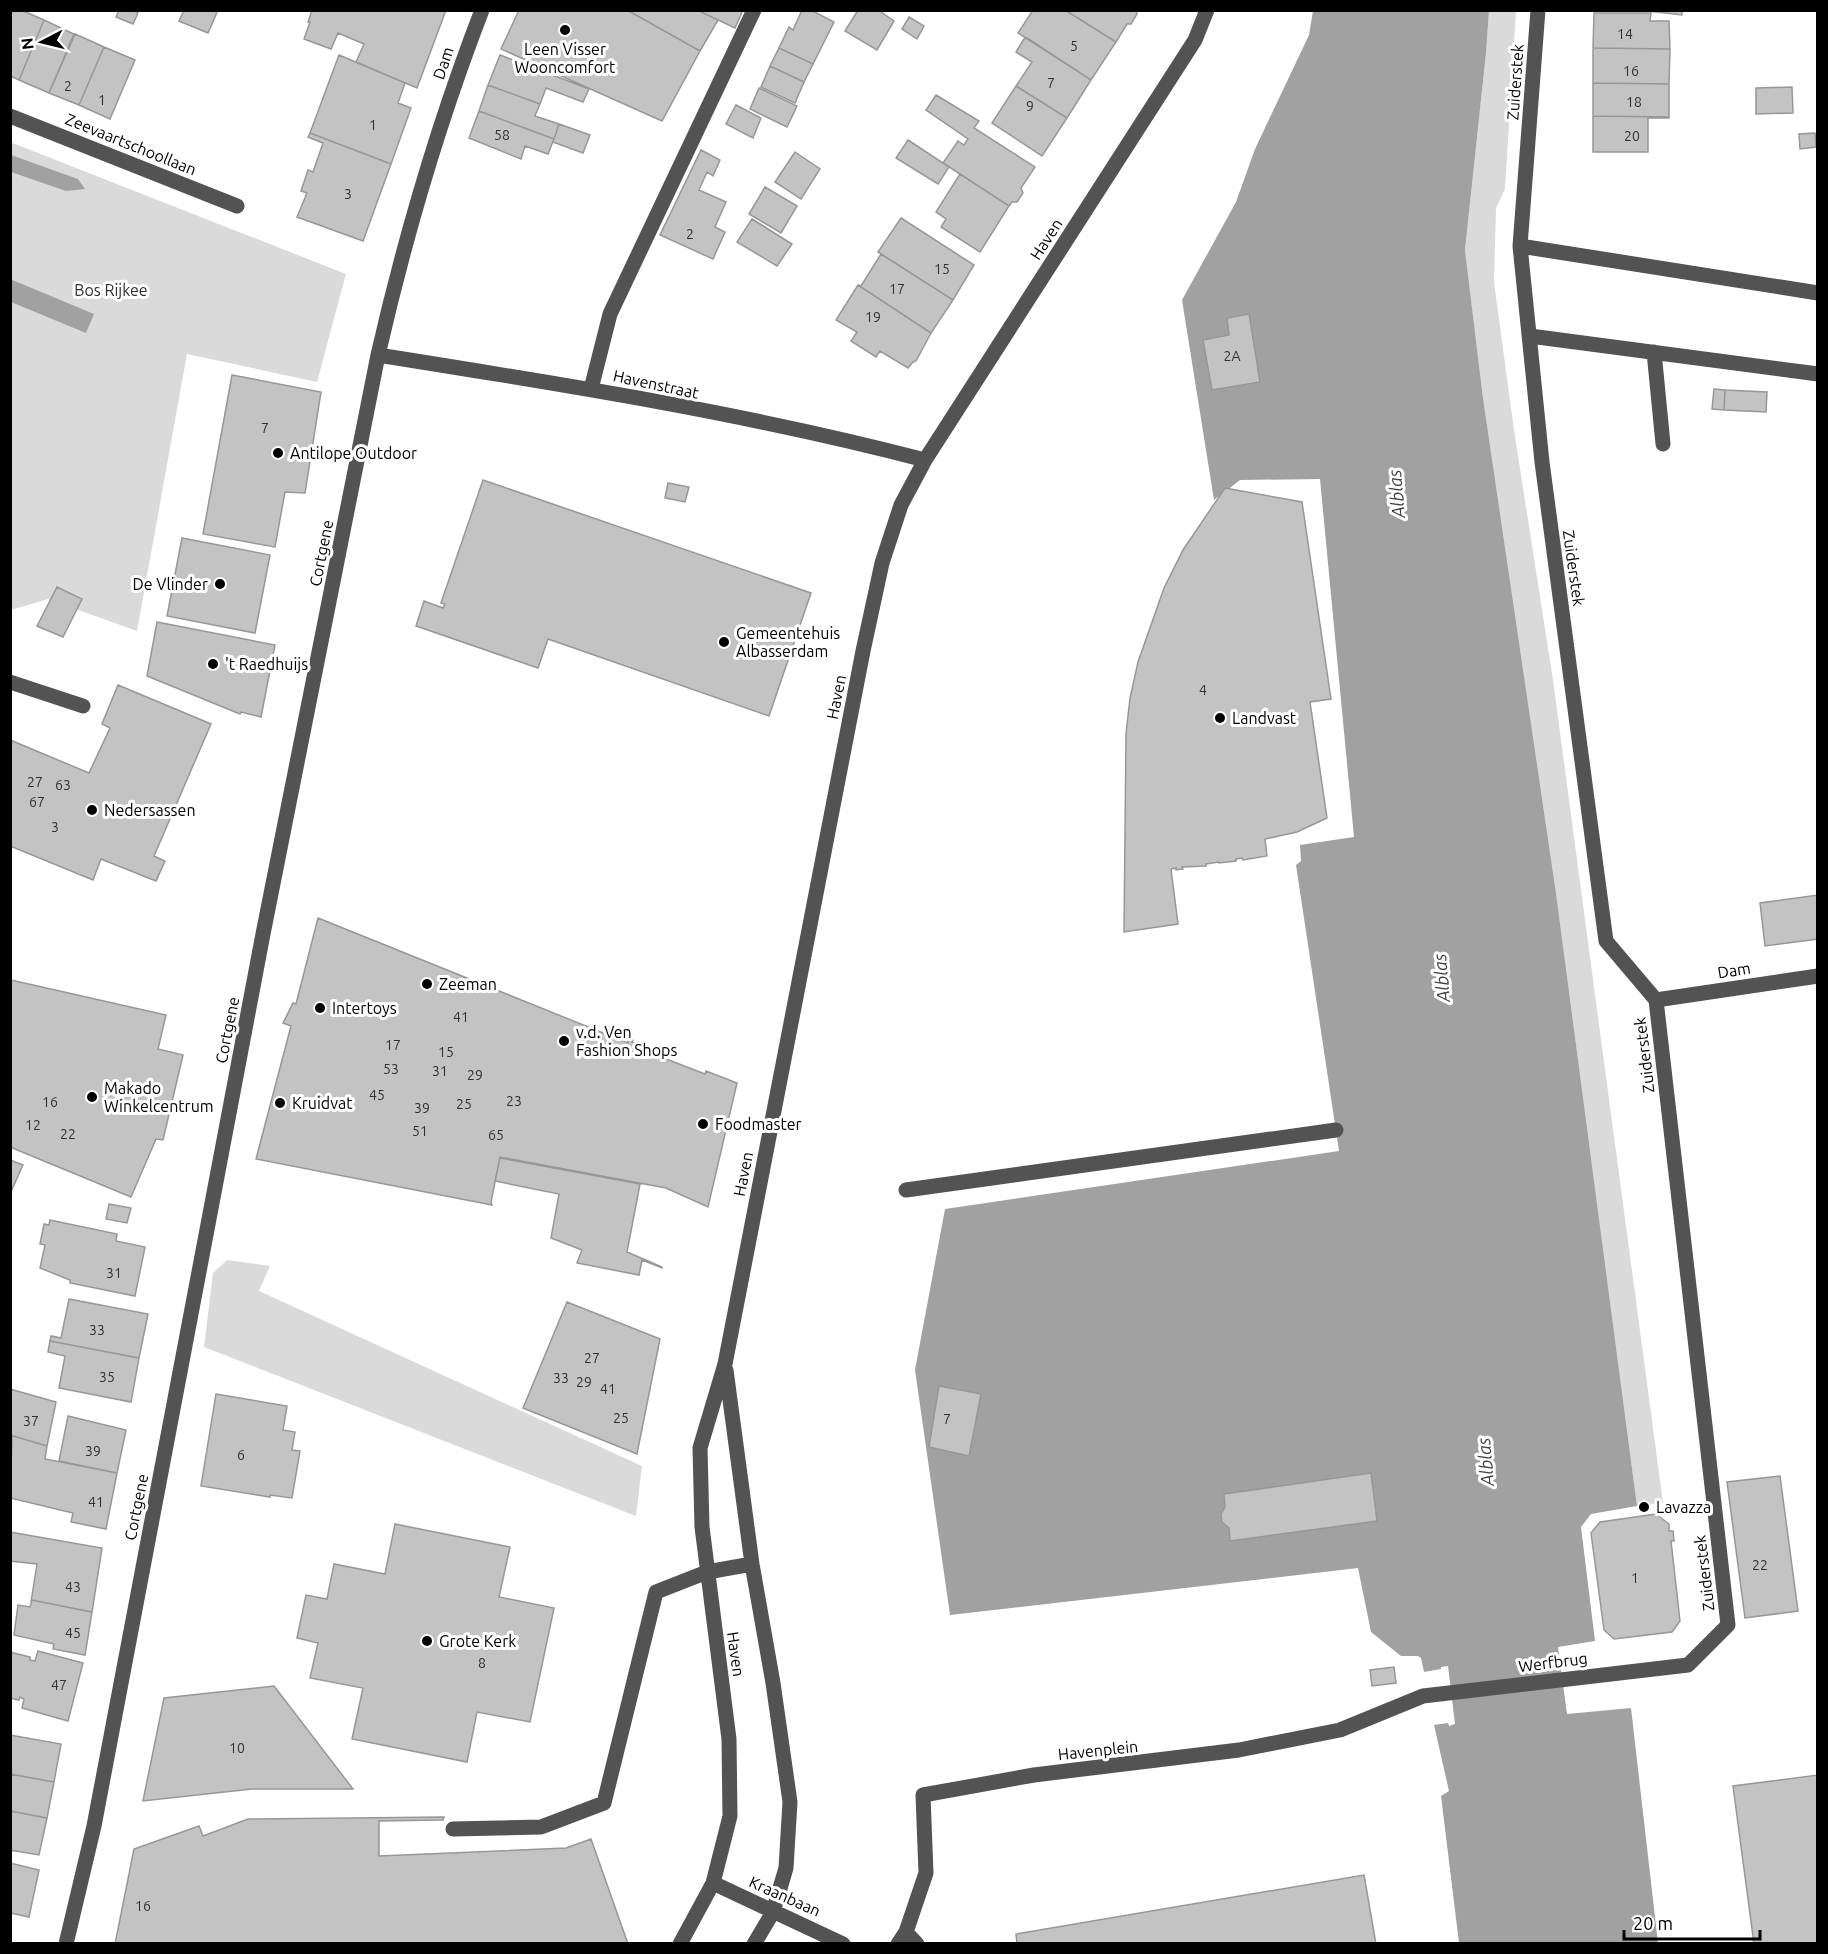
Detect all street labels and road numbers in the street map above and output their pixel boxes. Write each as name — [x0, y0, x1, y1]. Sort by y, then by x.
street label: Zuiderstek — [1503, 43, 1527, 121]
street label: Dam — [429, 44, 457, 82]
street label: Zeevaartschoollaan — [63, 110, 199, 178]
street label: Haven — [1026, 215, 1066, 263]
street label: Havenstraat — [612, 366, 701, 402]
street label: Cortgene — [306, 518, 336, 588]
street label: Zuiderstek — [1560, 529, 1588, 607]
street label: Haven — [823, 673, 849, 721]
street label: Dam — [1716, 959, 1752, 981]
street label: Cortgene — [212, 995, 242, 1065]
street label: Zuiderstek — [1630, 1016, 1658, 1094]
street label: Haven — [730, 1150, 756, 1198]
street label: Cortgene — [121, 1472, 151, 1542]
street label: Zuiderstek — [1690, 1534, 1718, 1612]
street label: Haven — [724, 1630, 748, 1678]
street label: Werfbrug — [1518, 1649, 1588, 1675]
street label: Havenplein — [1057, 1737, 1139, 1763]
street label: Kraanbaan — [746, 1872, 824, 1920]

